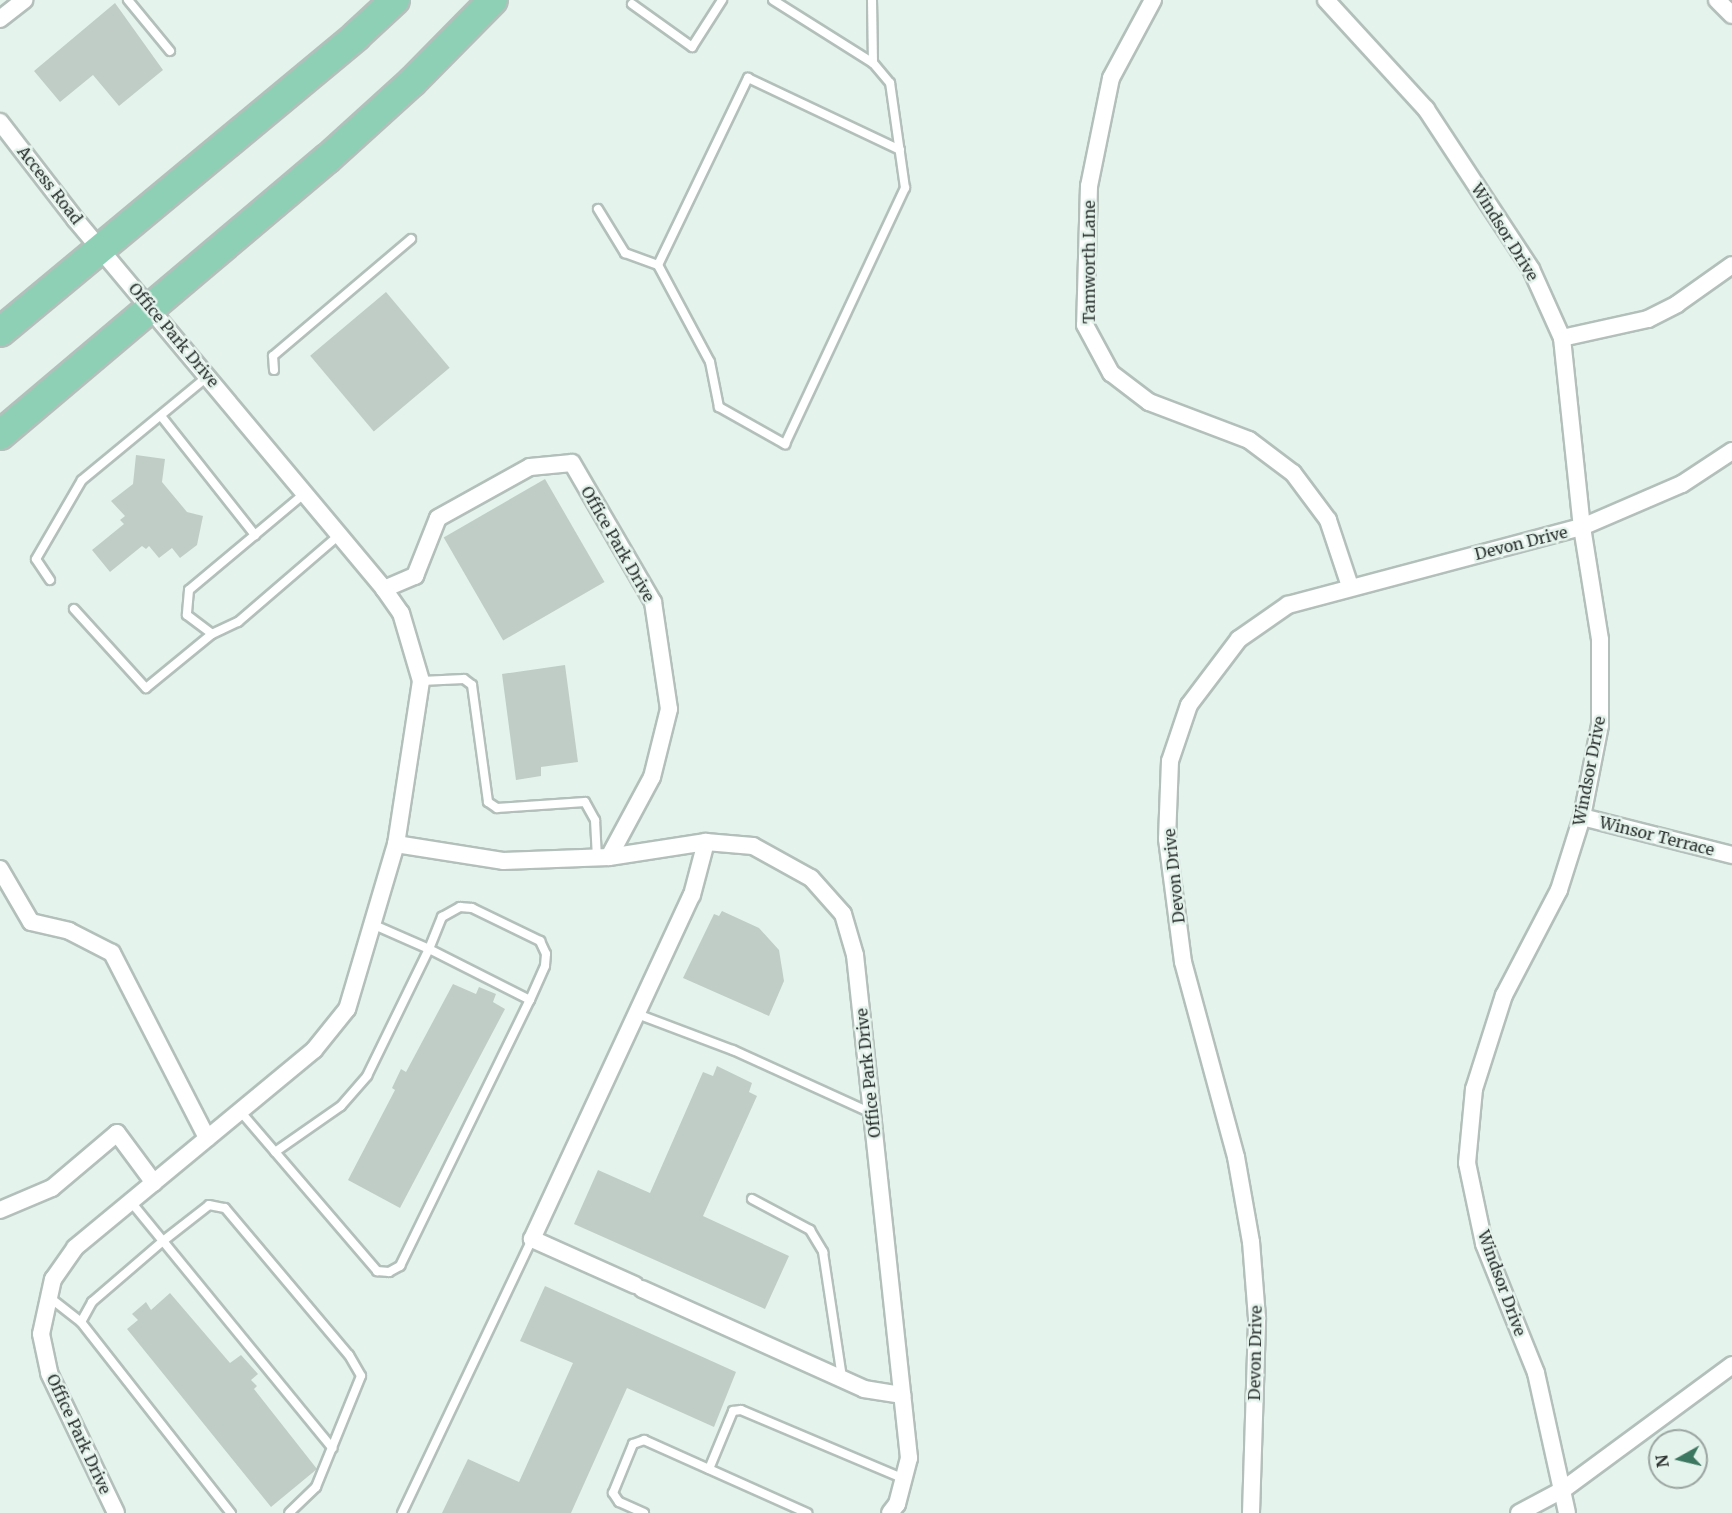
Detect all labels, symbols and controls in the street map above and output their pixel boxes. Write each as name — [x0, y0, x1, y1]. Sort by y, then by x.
street label: Access Road — [14, 142, 86, 228]
street label: Windsor Drive — [1467, 180, 1543, 284]
street label: Tamworth Lane — [1079, 200, 1099, 324]
street label: Office Park Drive — [125, 279, 223, 391]
street label: Office Park Drive — [577, 483, 659, 605]
street label: Devon Drive — [1473, 522, 1569, 564]
street label: Windsor Drive — [1569, 715, 1609, 827]
street label: Winsor Terrace — [1597, 812, 1717, 860]
street label: Devon Drive — [1159, 828, 1189, 924]
street label: Office Park Drive — [852, 1007, 884, 1139]
street label: Windsor Drive — [1474, 1228, 1530, 1338]
street label: Devon Drive — [1245, 1305, 1265, 1401]
street label: Office Park Drive — [43, 1371, 115, 1497]
north arrow — [1648, 1429, 1708, 1489]
text: N — [1651, 1454, 1673, 1469]

